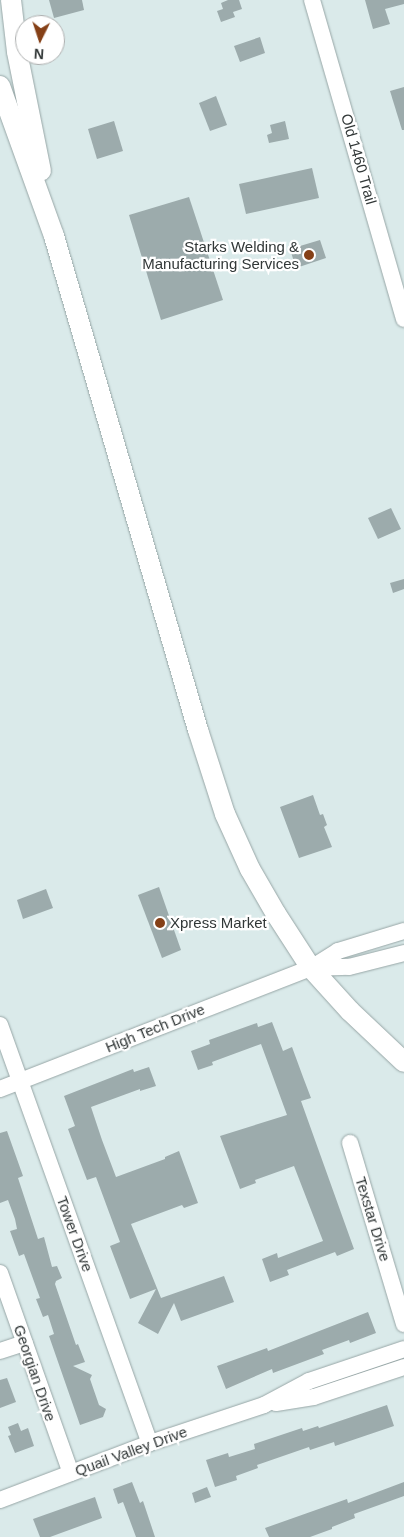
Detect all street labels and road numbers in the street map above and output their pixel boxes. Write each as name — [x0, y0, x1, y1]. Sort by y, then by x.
street label: Old 1460 Trail — [337, 112, 381, 206]
street label: High Tech Drive — [103, 1000, 207, 1056]
street label: Texstar Drive — [352, 1175, 394, 1263]
street label: Tower Drive — [53, 1194, 97, 1274]
street label: Georgian Drive — [10, 1322, 60, 1424]
street label: Quail Valley Drive — [72, 1422, 190, 1480]

